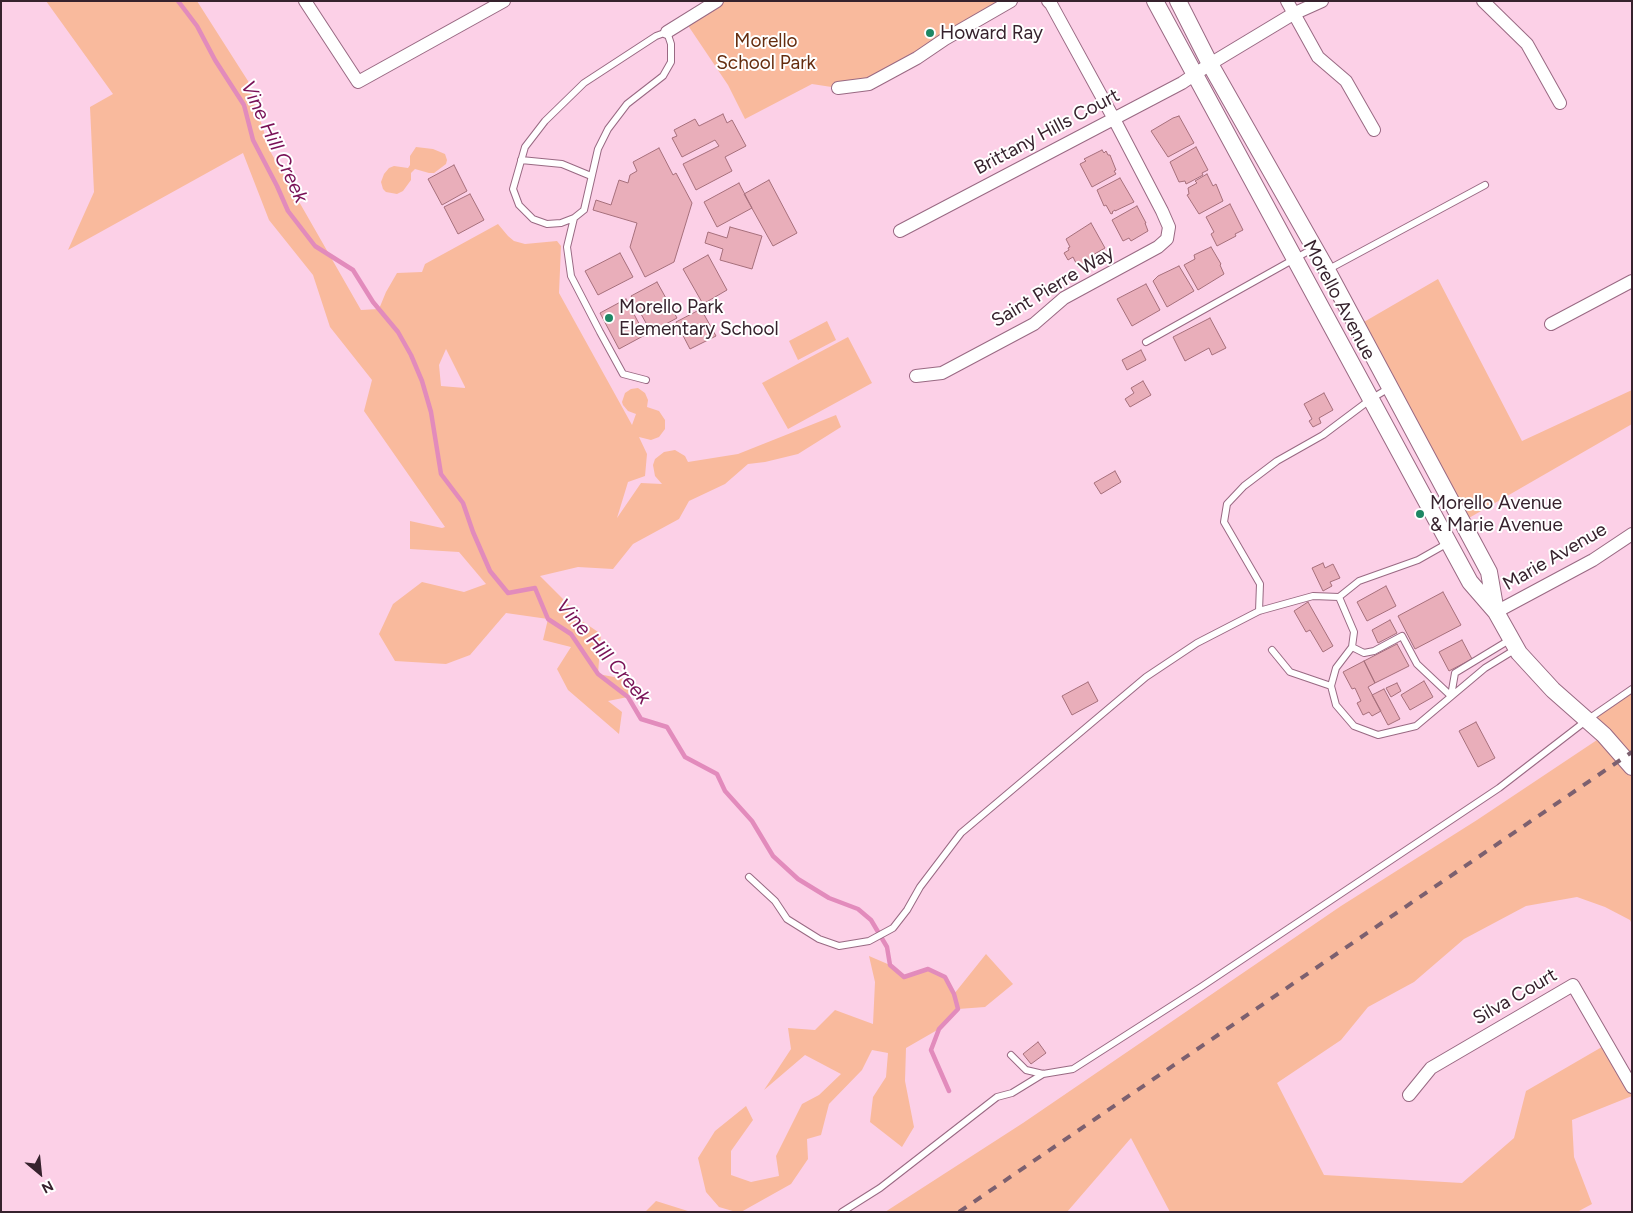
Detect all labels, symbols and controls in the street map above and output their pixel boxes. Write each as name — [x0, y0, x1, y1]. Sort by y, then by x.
place label: Howard Ray — [940, 22, 1043, 44]
marker: Howard Ray — [924, 27, 936, 39]
park label: Morello School Park — [716, 30, 816, 74]
water label: Vine Hill Creek — [235, 77, 313, 207]
street label: Brittany Hills Court — [971, 84, 1123, 180]
street label: Morello Avenue — [1298, 236, 1380, 364]
street label: Saint Pierre Way — [988, 241, 1118, 333]
place label: Morello Park Elementary School — [619, 296, 779, 340]
marker: Morello Park Elementary School — [603, 312, 615, 324]
place label: Morello Avenue & Marie Avenue — [1430, 492, 1563, 536]
marker: Morello Avenue & Marie Avenue — [1414, 508, 1426, 520]
street label: Marie Avenue — [1499, 518, 1611, 596]
water label: Vine Hill Creek — [551, 594, 655, 710]
street label: Silva Court — [1469, 964, 1561, 1030]
north arrow — [15, 1148, 65, 1198]
text: N — [39, 1177, 56, 1197]

